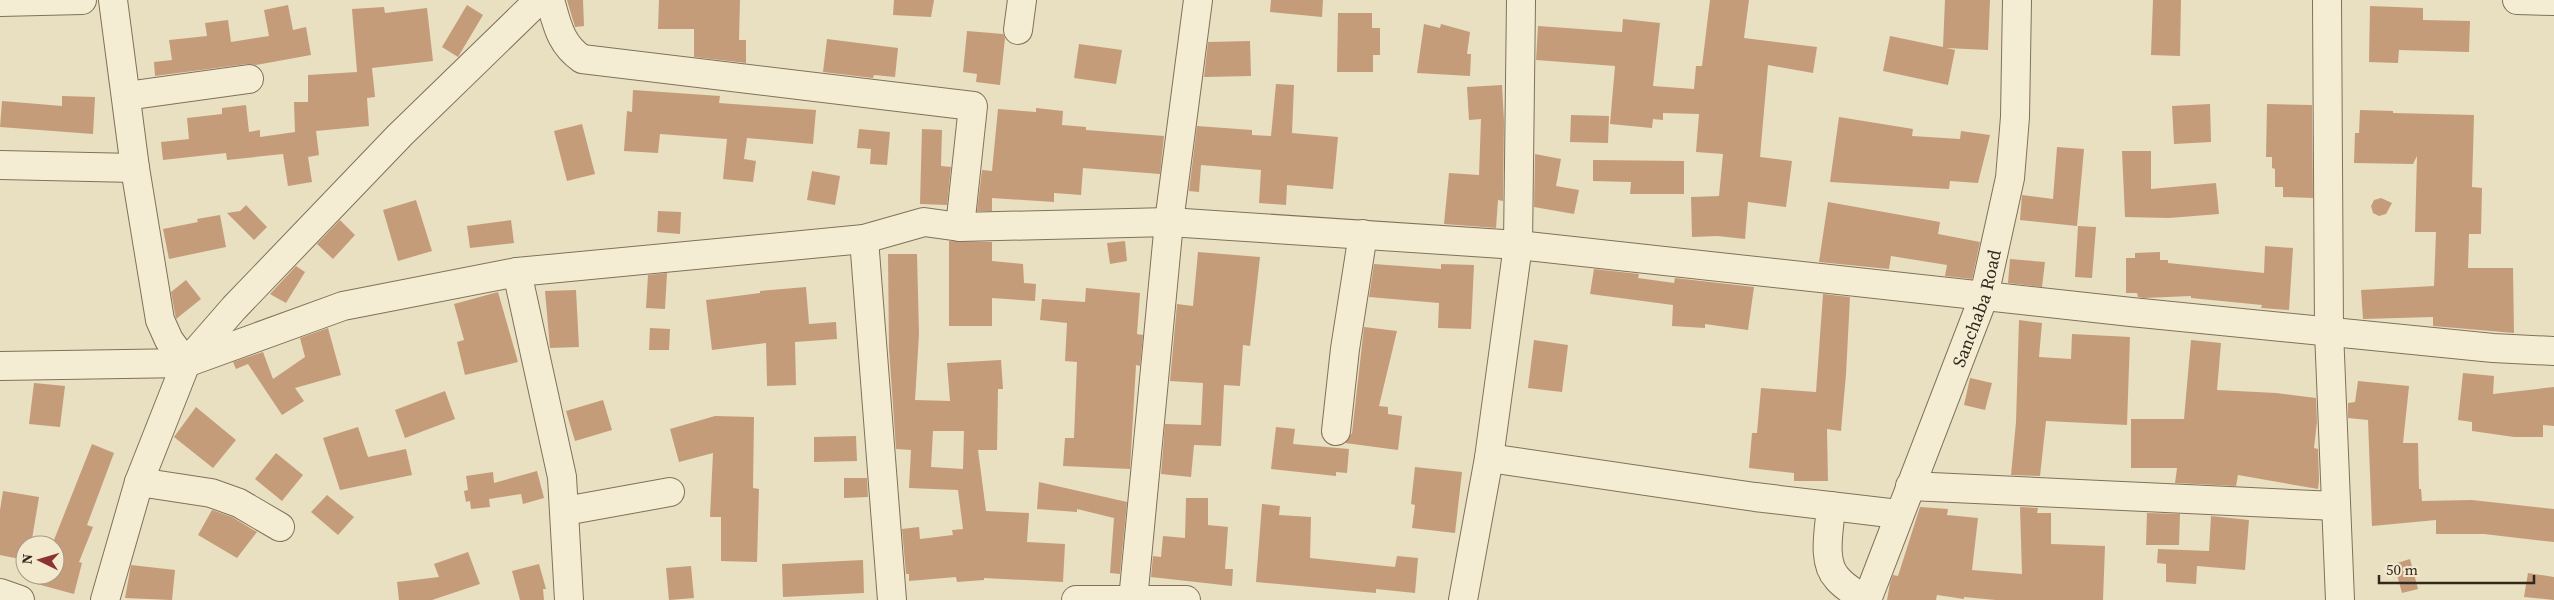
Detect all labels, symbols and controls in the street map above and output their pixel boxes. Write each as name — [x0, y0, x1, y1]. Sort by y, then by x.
street label: Sanchaba Road — [1945, 247, 2006, 370]
north arrow — [15, 535, 65, 585]
scale bar — [2379, 552, 2534, 584]
text: N — [17, 553, 37, 565]
text: 50 m — [2386, 559, 2418, 580]

